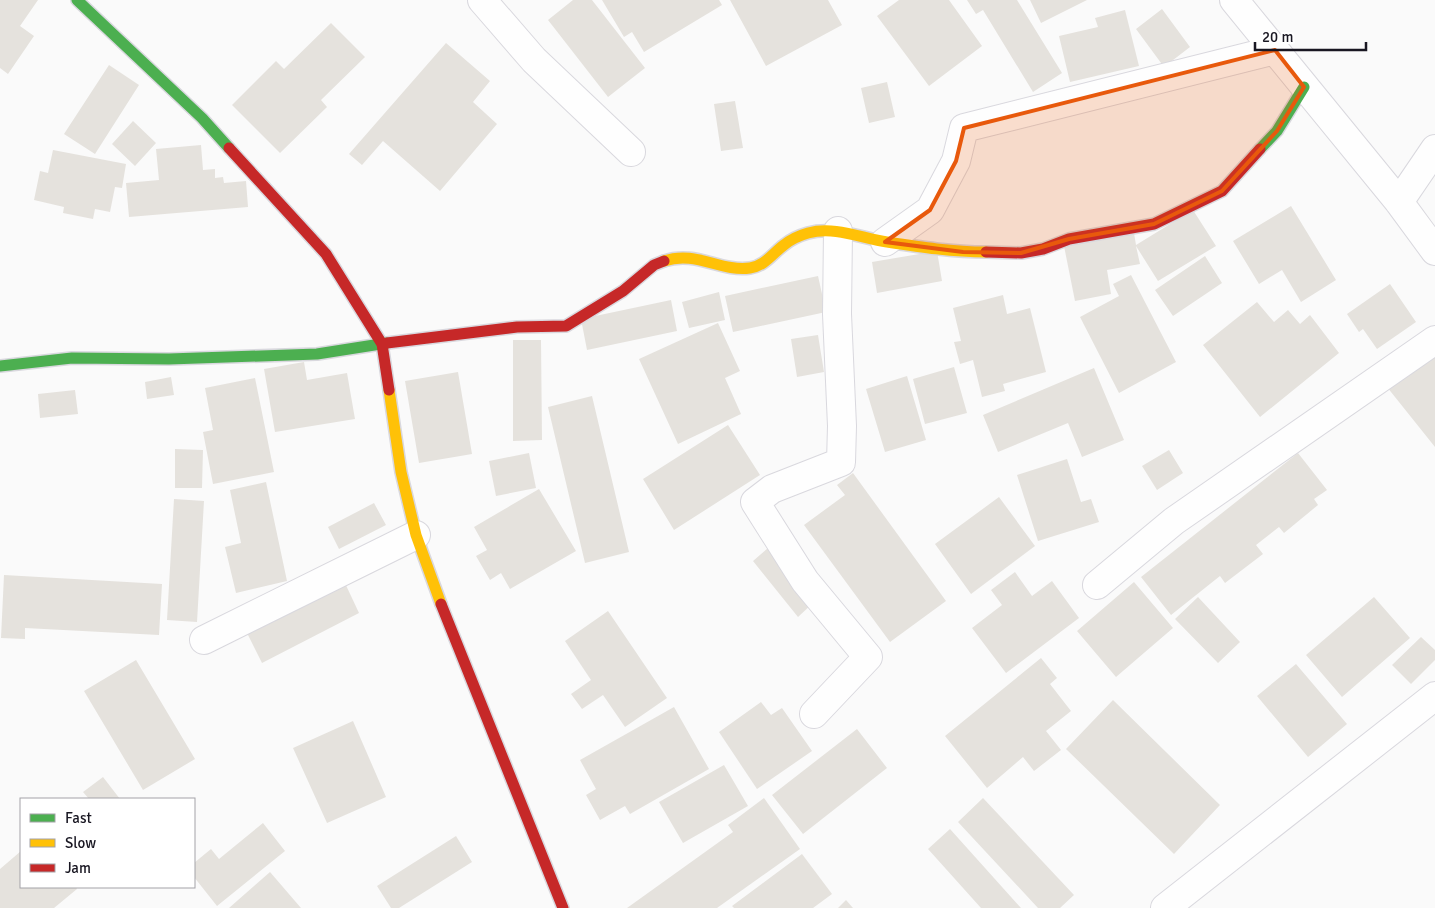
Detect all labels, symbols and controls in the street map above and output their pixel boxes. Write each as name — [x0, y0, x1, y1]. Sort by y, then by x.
scale bar — [1255, 20, 1366, 52]
text: 20 m — [1262, 28, 1293, 46]
legend — [20, 798, 195, 888]
text: Fast — [65, 809, 92, 827]
text: Slow — [65, 834, 96, 852]
text: Jam — [65, 859, 91, 877]

